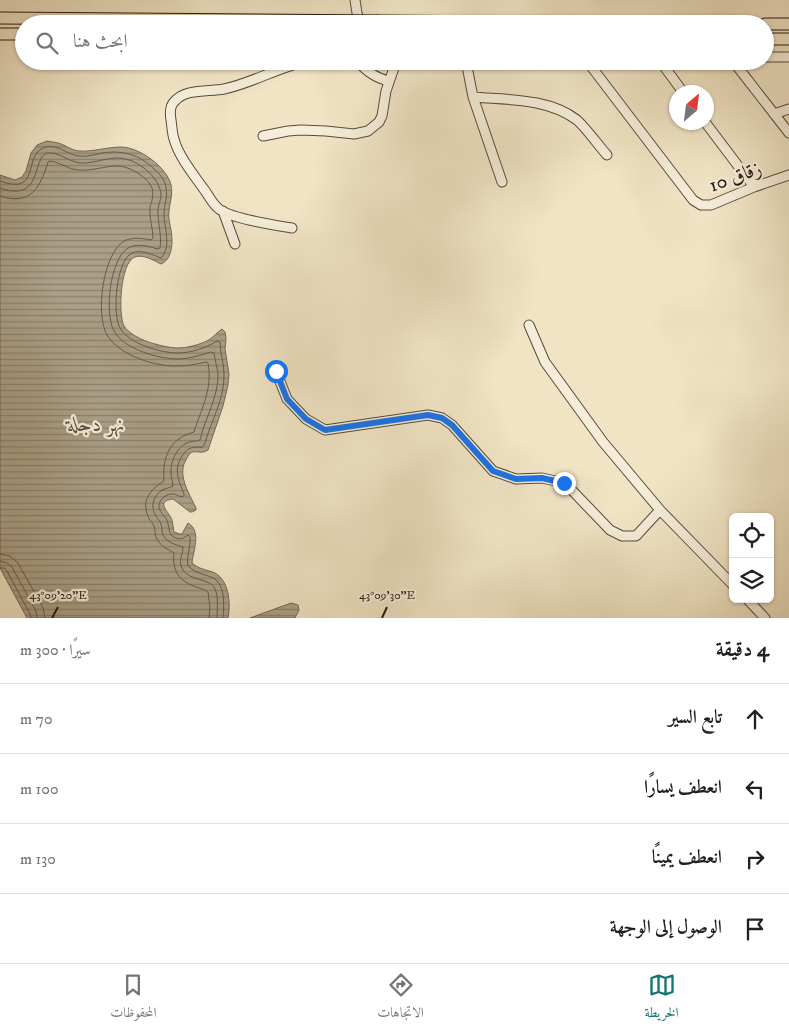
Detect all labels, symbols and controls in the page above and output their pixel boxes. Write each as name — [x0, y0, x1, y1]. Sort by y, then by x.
search box — [15, 15, 774, 70]
icon: search — [33, 29, 61, 57]
text: ابحث هنا — [73, 30, 128, 53]
north arrow — [669, 85, 714, 130]
street label: زقاق 10 — [706, 156, 765, 198]
route start — [265, 360, 288, 383]
water label: نهر دجلة — [64, 412, 125, 438]
route end — [553, 472, 576, 495]
map controls — [729, 513, 774, 603]
button: locate — [729, 513, 774, 558]
button: layers — [729, 558, 774, 603]
text: 43°09'20"E — [29, 588, 87, 603]
text: 43°09'30"E — [359, 588, 416, 603]
text: 4 دقيقة — [716, 637, 769, 663]
text: سيرًا · 300 m — [20, 640, 91, 660]
icon: ahead — [741, 705, 769, 733]
text: تابع السير — [668, 706, 722, 729]
text: 70 m — [20, 709, 53, 729]
icon: left — [741, 775, 769, 803]
text: انعطف يسارًا — [644, 776, 722, 799]
text: 100 m — [20, 779, 59, 799]
icon: right — [741, 845, 769, 873]
text: انعطف يمينًا — [652, 846, 722, 869]
text: 130 m — [20, 849, 56, 869]
icon: arrive — [741, 915, 769, 943]
text: الوصول إلى الوجهة — [610, 916, 722, 939]
tab: المحفوظات — [110, 971, 157, 1026]
tab: الاتجاهات — [377, 971, 424, 1026]
tab: الخريطة — [645, 971, 679, 1026]

